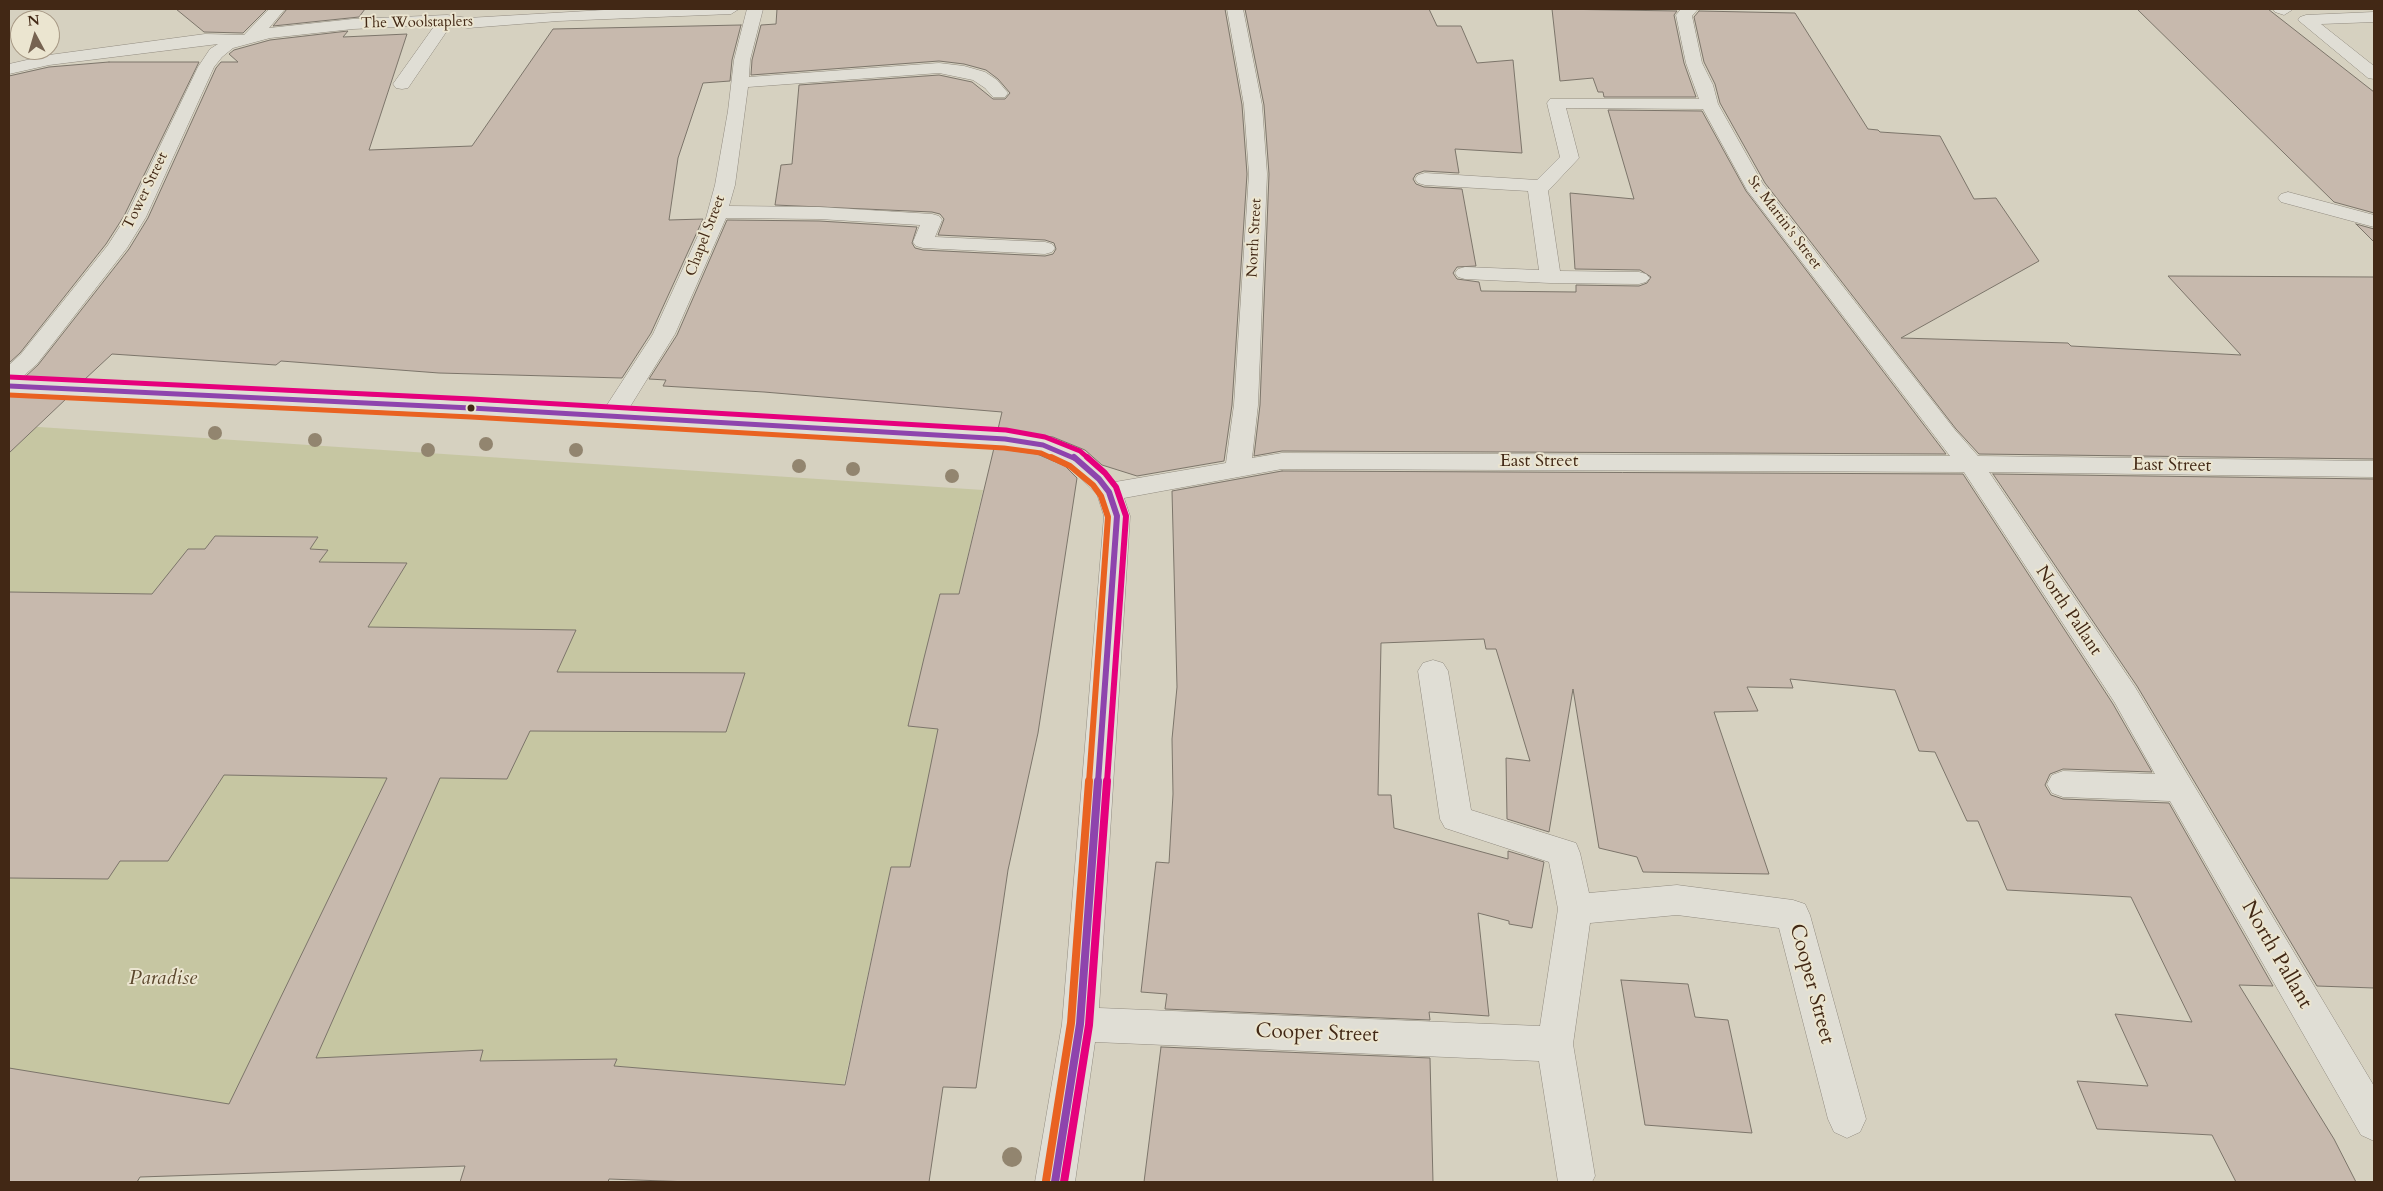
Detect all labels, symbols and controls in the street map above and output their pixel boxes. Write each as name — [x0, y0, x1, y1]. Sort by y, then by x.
north arrow — [10, 10, 60, 60]
text: N — [26, 10, 41, 31]
street label: The Woolstaplers — [361, 13, 473, 33]
street label: Tower Street — [120, 150, 172, 232]
street label: St. Martin's Street — [1743, 173, 1825, 273]
street label: Chapel Street — [682, 193, 730, 279]
street label: North Street — [1244, 198, 1266, 278]
unlabelled marker — [466, 403, 476, 413]
street label: East Street — [1500, 451, 1578, 473]
street label: East Street — [2132, 455, 2212, 477]
street label: North Pallant — [2030, 562, 2106, 660]
street label: North Pallant — [2235, 897, 2317, 1013]
street label: Cooper Street — [1783, 921, 1839, 1047]
park label: Paradise — [129, 966, 197, 992]
street label: Cooper Street — [1255, 1019, 1379, 1049]

